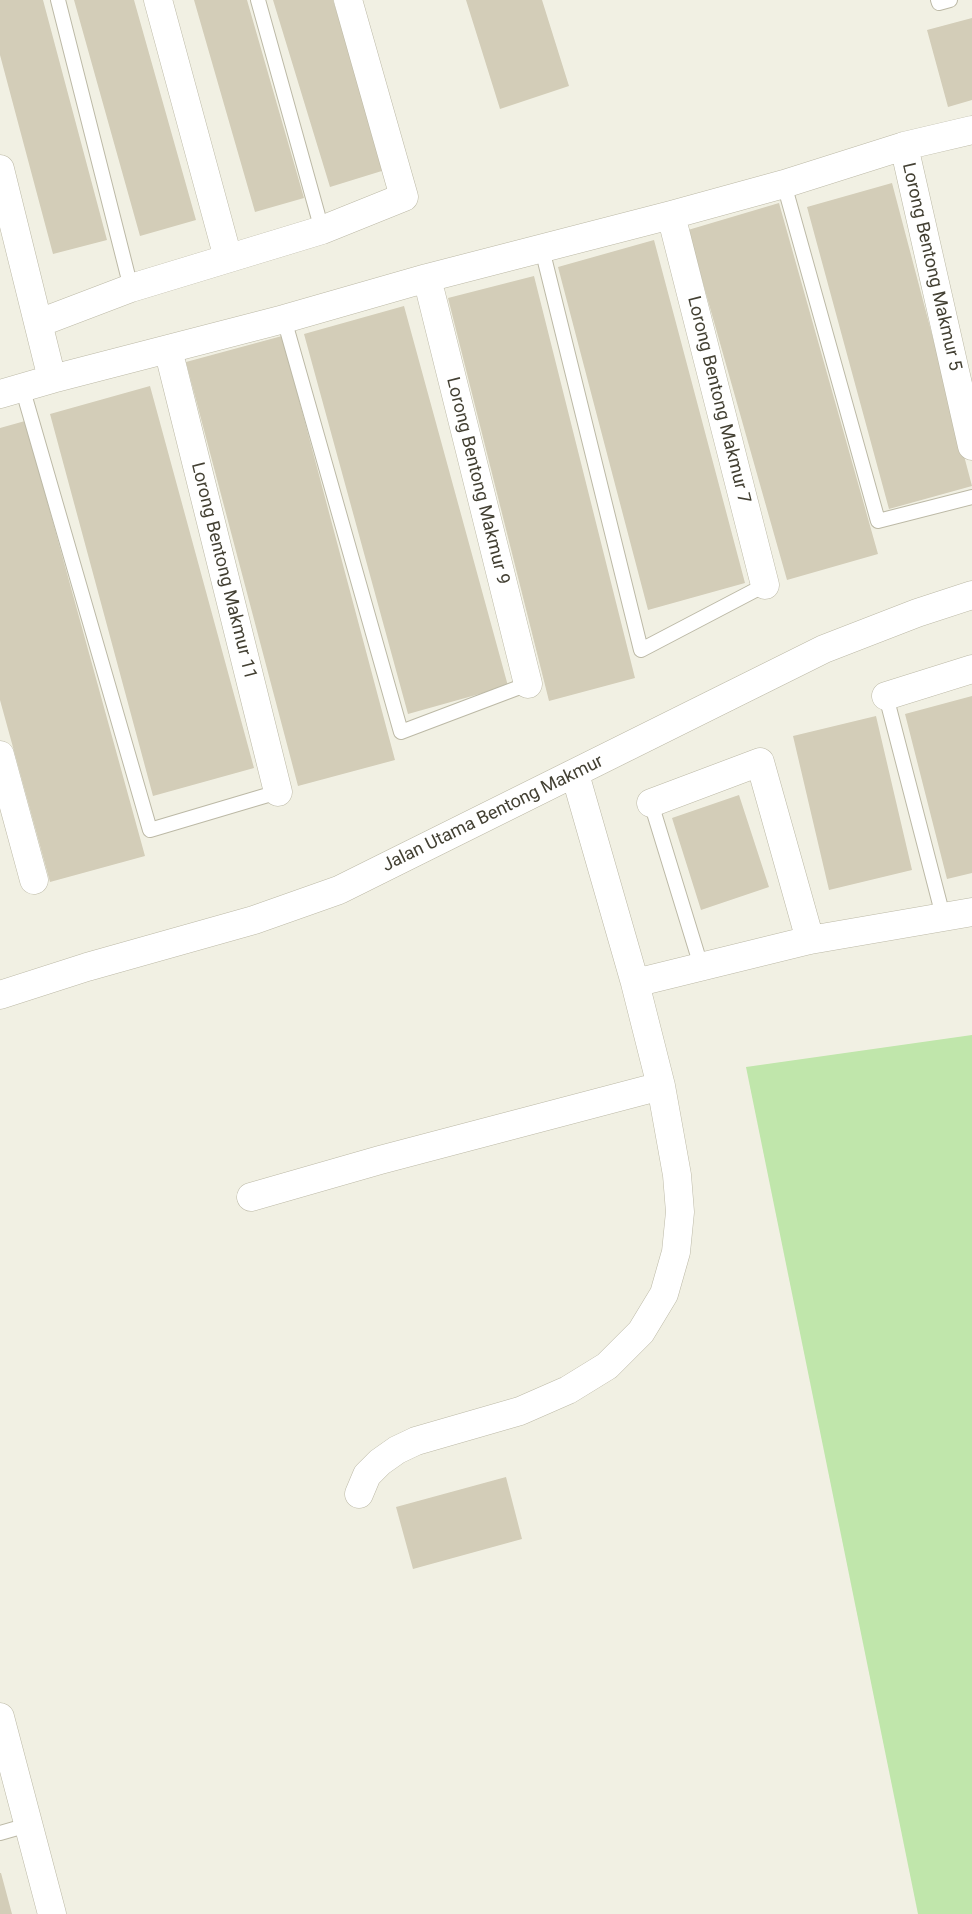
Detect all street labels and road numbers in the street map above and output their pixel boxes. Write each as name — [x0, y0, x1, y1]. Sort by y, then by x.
street label: Lorong Bentong Makmur 5 — [897, 161, 965, 373]
street label: Lorong Bentong Makmur 7 — [682, 294, 754, 506]
street label: Lorong Bentong Makmur 9 — [441, 375, 513, 587]
street label: Lorong Bentong Makmur 11 — [186, 460, 260, 682]
street label: Jalan Utama Bentong Makmur — [379, 751, 607, 877]

